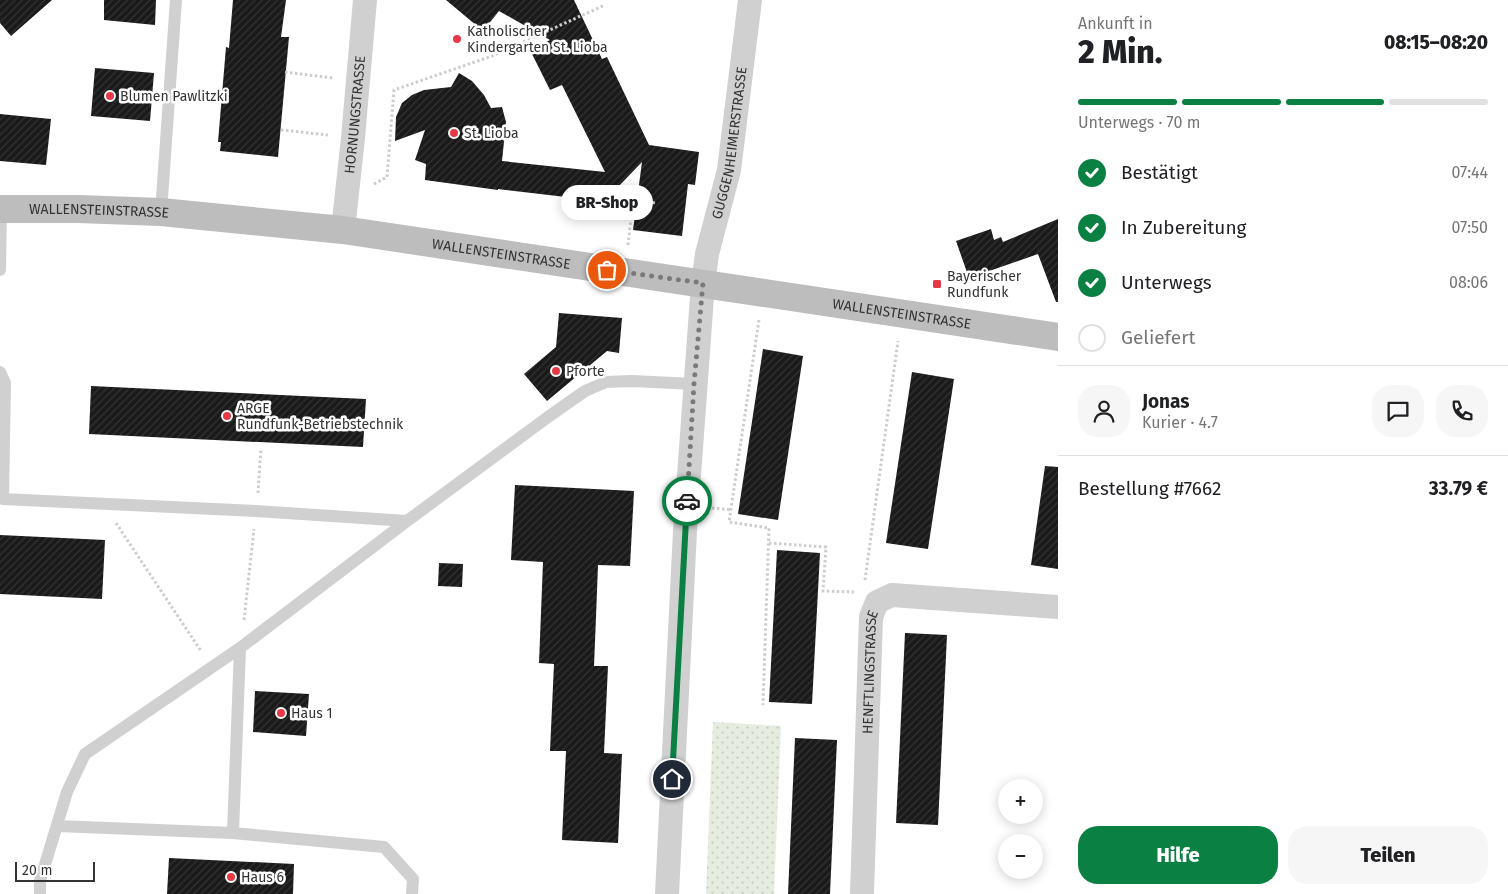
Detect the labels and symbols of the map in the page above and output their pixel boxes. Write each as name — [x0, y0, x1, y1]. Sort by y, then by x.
place label: Katholischer Kindergarten St. Lioba — [467, 23, 608, 56]
marker: Katholischer Kindergarten St. Lioba — [451, 33, 463, 45]
street label: HORNUNGSTRASSE — [341, 55, 369, 175]
street label: GUGGENHEIMERSTRASSE — [708, 66, 751, 221]
place label: Blumen Pawlitzki — [120, 88, 228, 105]
marker: Blumen Pawlitzki — [104, 90, 116, 102]
place label: St. Lioba — [464, 125, 519, 142]
marker: St. Lioba — [448, 127, 460, 139]
callout: BR-Shop — [561, 185, 653, 220]
street label: WALLENSTEINSTRASSE — [29, 201, 170, 222]
street label: WALLENSTEINSTRASSE — [431, 235, 572, 273]
pin — [586, 249, 628, 291]
place label: Bayerischer Rundfunk — [947, 268, 1022, 301]
marker: Bayerischer Rundfunk — [931, 278, 943, 290]
street label: WALLENSTEINSTRASSE — [831, 295, 972, 333]
place label: Pforte — [566, 363, 605, 380]
marker: Pforte — [550, 365, 562, 377]
place label: ARGE Rundfunk-Betriebstechnik — [237, 400, 404, 433]
marker: ARGE Rundfunk-Betriebstechnik — [221, 410, 233, 422]
courier — [662, 476, 712, 526]
street label: HENFTLINGSTRASSE — [859, 608, 882, 734]
place label: Haus 1 — [291, 705, 333, 722]
marker: Haus 1 — [275, 707, 287, 719]
pin — [651, 758, 693, 800]
scale bar — [15, 859, 95, 882]
place label: Haus 6 — [241, 869, 284, 886]
marker: Haus 6 — [225, 871, 237, 883]

